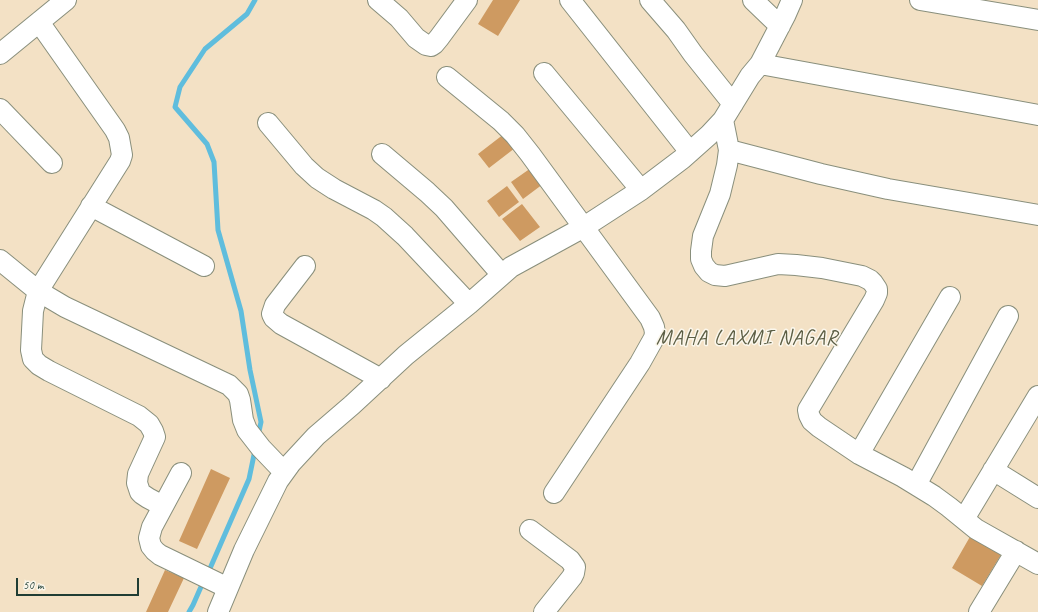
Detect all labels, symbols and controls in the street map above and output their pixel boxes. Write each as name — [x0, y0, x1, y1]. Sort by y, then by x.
district label: MAHA LAXMI NAGAR — [656, 325, 838, 351]
scale bar — [18, 570, 141, 596]
text: 50 m — [23, 577, 43, 593]

